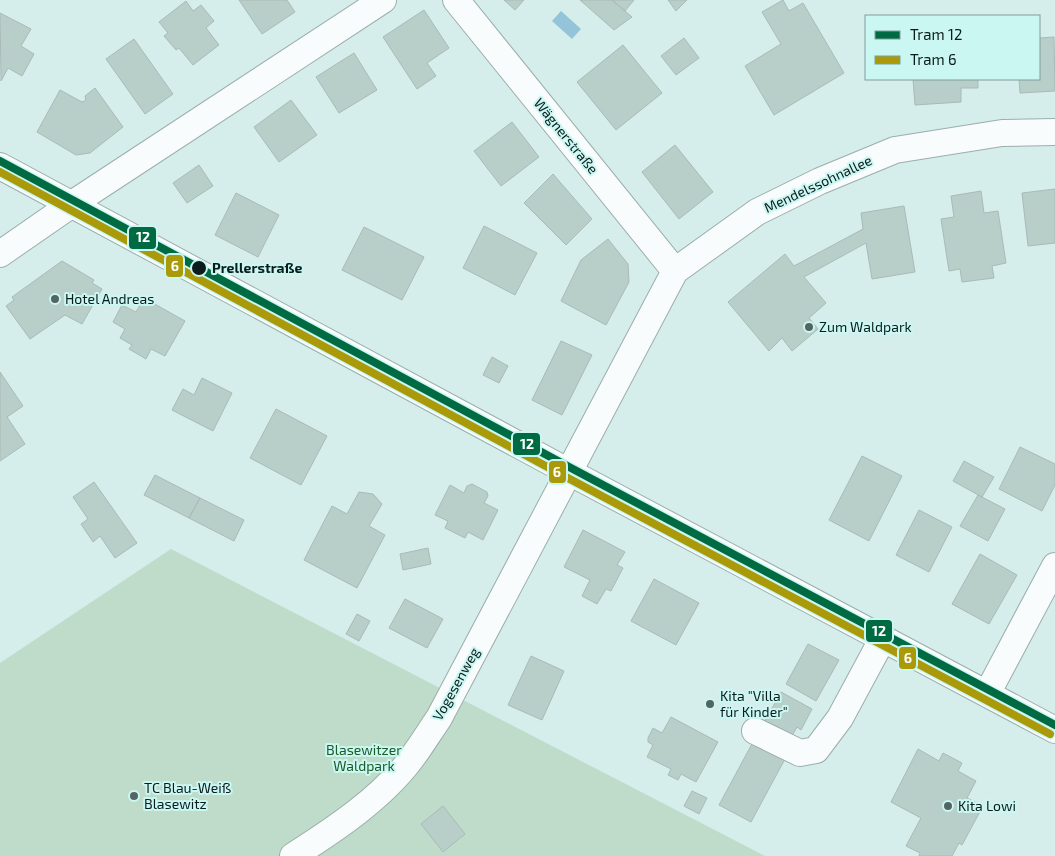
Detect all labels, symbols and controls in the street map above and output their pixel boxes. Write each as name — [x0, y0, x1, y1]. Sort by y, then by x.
legend — [865, 15, 1040, 80]
text: Tram 12 — [910, 25, 962, 43]
text: Tram 6 — [910, 50, 957, 68]
street label: Wägnerstraße — [531, 94, 602, 177]
street label: Mendelssohnallee — [761, 151, 874, 216]
line badge: 12 — [128, 226, 157, 250]
text: 12 — [136, 228, 150, 245]
line badge: 6 — [165, 254, 184, 278]
text: 6 — [171, 257, 179, 274]
marker: Prellerstraße — [190, 259, 208, 277]
place label: Prellerstraße — [212, 259, 302, 276]
place label: Hotel Andreas — [65, 290, 154, 307]
marker: Hotel Andreas — [49, 293, 61, 305]
place label: Zum Waldpark — [819, 318, 912, 335]
marker: Zum Waldpark — [803, 321, 815, 333]
line badge: 12 — [512, 432, 541, 456]
text: 12 — [520, 435, 534, 452]
line badge: 6 — [548, 460, 567, 484]
text: 6 — [553, 463, 561, 480]
line badge: 12 — [865, 619, 893, 643]
text: 12 — [872, 622, 886, 639]
street label: Vogesenweg — [429, 644, 483, 723]
line badge: 6 — [898, 646, 917, 670]
text: 6 — [904, 649, 912, 666]
place label: Kita "Villa für Kinder" — [720, 687, 788, 720]
marker: Kita "Villa für Kinder" — [704, 698, 716, 710]
park label: Blasewitzer Waldpark — [326, 741, 402, 774]
place label: TC Blau-Weiß Blasewitz — [144, 779, 231, 812]
marker: TC Blau-Weiß Blasewitz — [128, 790, 140, 802]
place label: Kita Lowi — [958, 797, 1016, 814]
marker: Kita Lowi — [942, 800, 954, 812]

